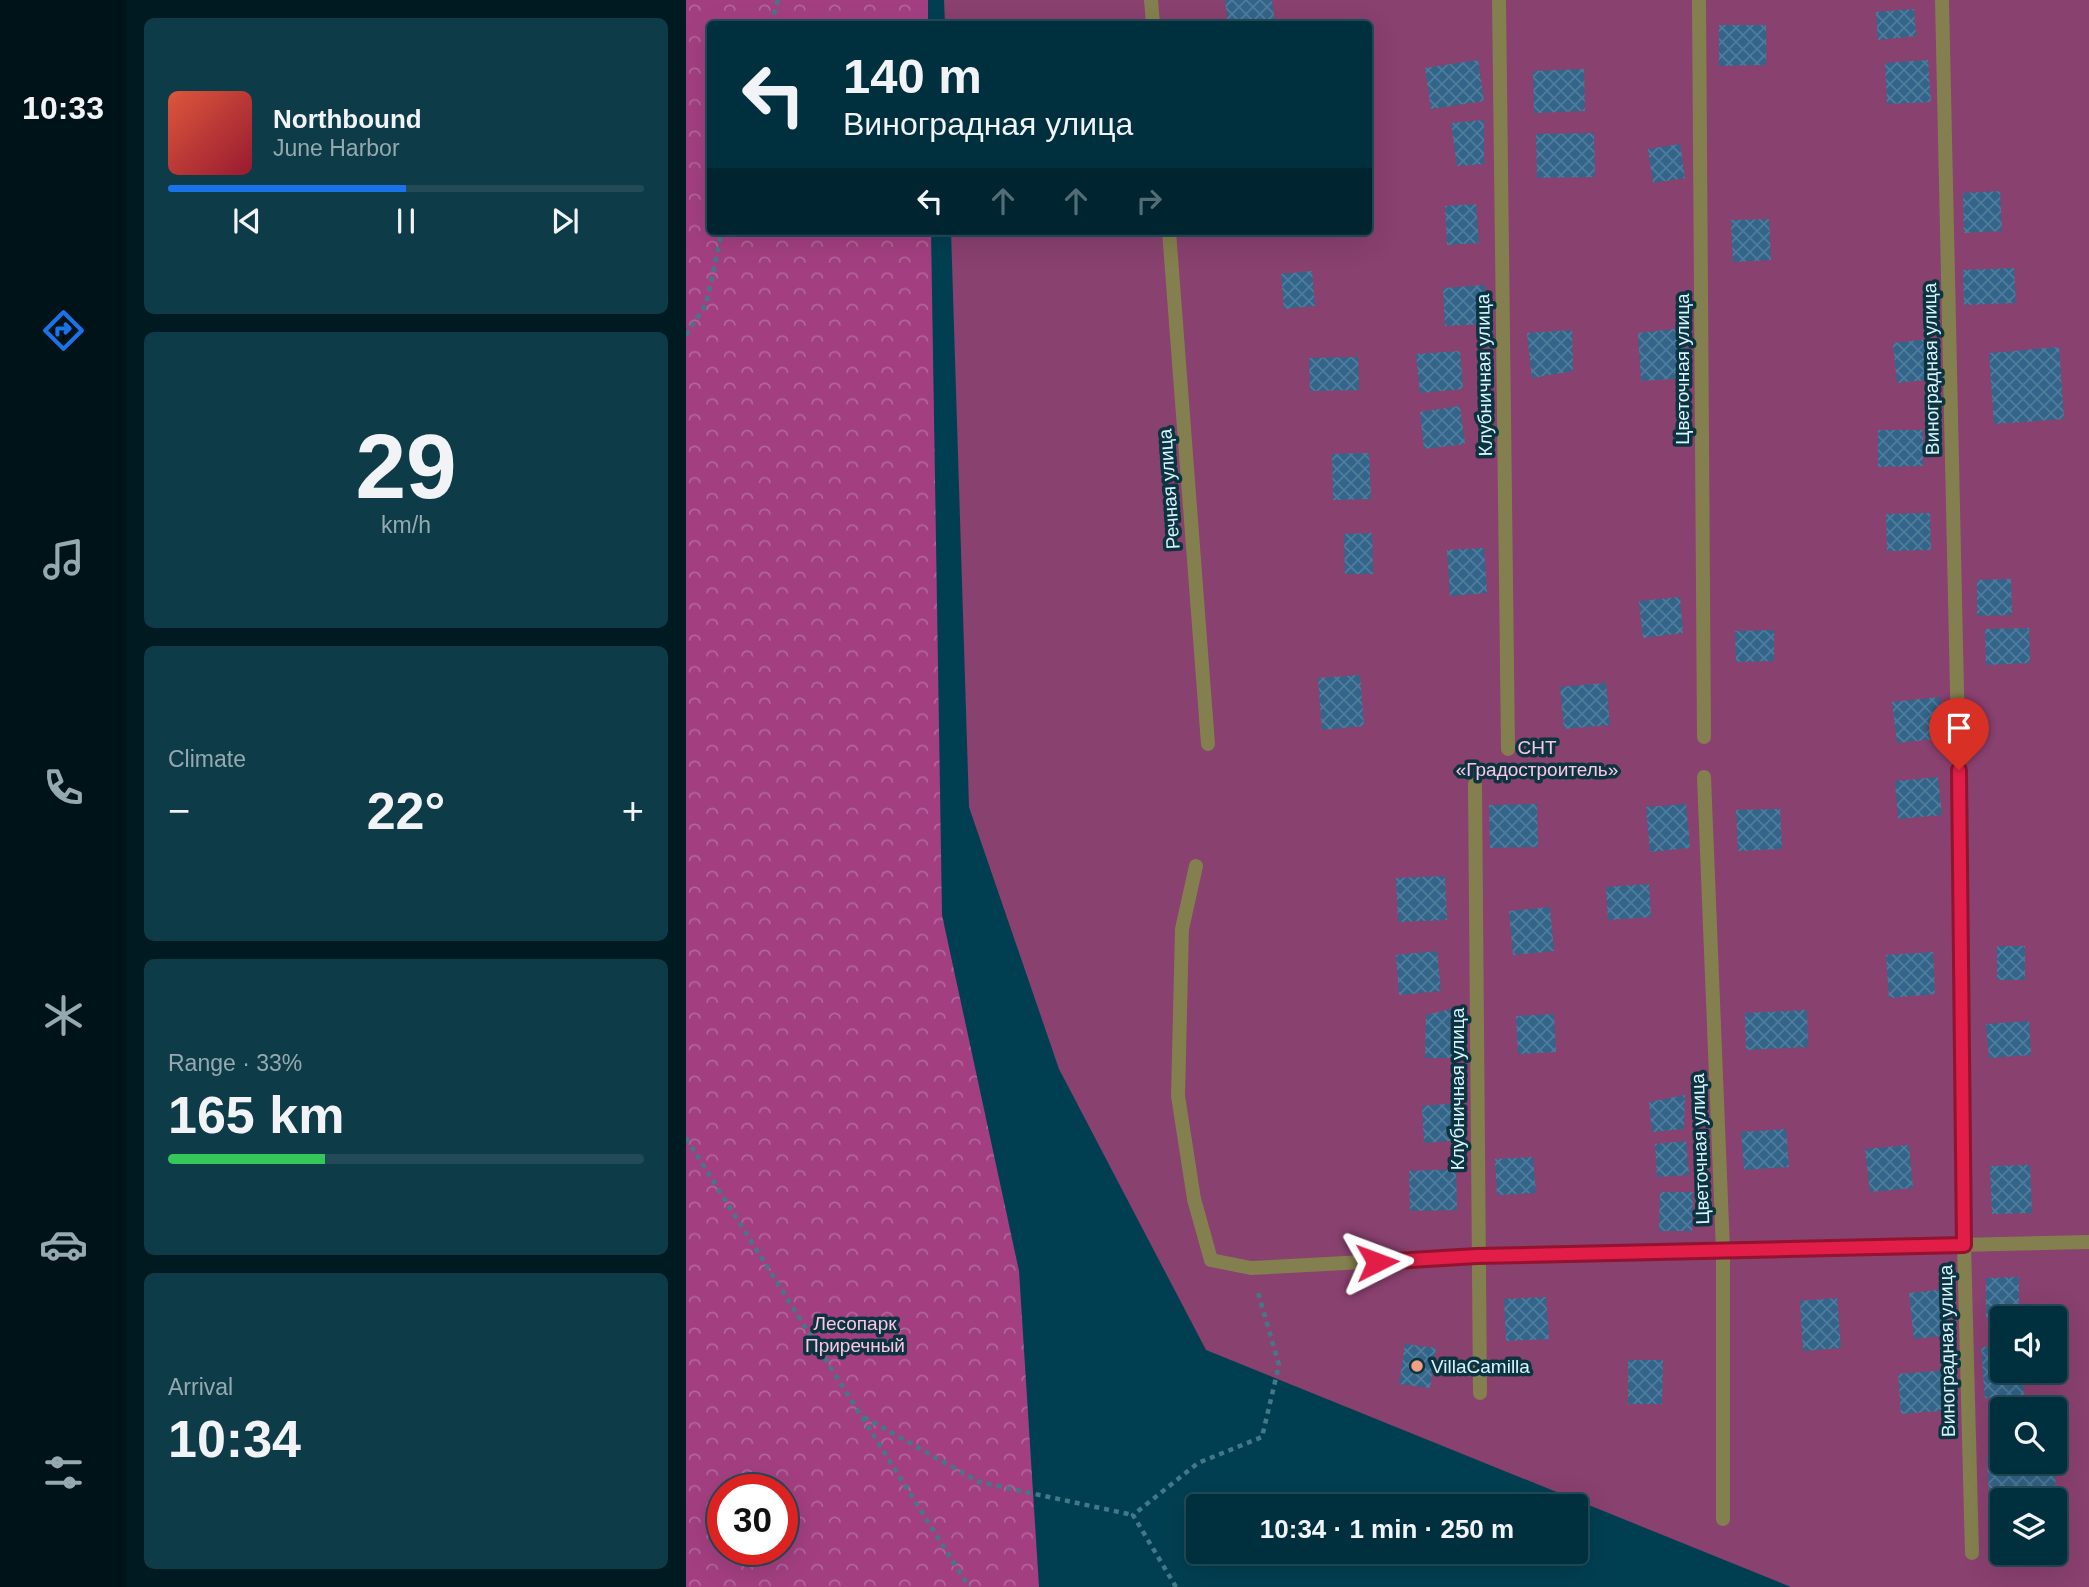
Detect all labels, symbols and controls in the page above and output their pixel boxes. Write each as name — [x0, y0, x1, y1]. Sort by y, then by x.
icon: left — [728, 49, 819, 140]
text: 140 m — [843, 49, 982, 103]
text: 10:33 — [22, 90, 104, 126]
text: Northbound — [273, 104, 422, 134]
text: Виноградная улица — [843, 106, 1133, 142]
text: June Harbor — [273, 135, 400, 161]
icon: left — [911, 182, 949, 220]
icon: ahead — [984, 182, 1022, 220]
icon: ahead — [1057, 182, 1095, 220]
icon: right — [1130, 182, 1168, 220]
icon: previous — [228, 202, 266, 240]
icon: pause — [387, 202, 425, 240]
icon: next — [546, 202, 584, 240]
street label: Виноградная улица — [1919, 282, 1943, 455]
street label: Клубничная улица — [1472, 293, 1496, 456]
street label: Цветочная улица — [1672, 293, 1693, 445]
icon: directions — [39, 306, 88, 355]
text: 29 — [355, 416, 457, 517]
street label: Речная улица — [1154, 428, 1184, 550]
text: km/h — [381, 512, 431, 538]
icon: music — [39, 535, 88, 584]
pin — [1929, 698, 1989, 770]
icon: arrive — [1940, 709, 1978, 747]
park label: СНТ «Градостроитель» — [1456, 737, 1618, 780]
text: Climate — [168, 746, 246, 772]
icon: phone — [39, 763, 88, 812]
text: 22° — [367, 782, 445, 840]
text: − — [168, 790, 190, 832]
text: + — [622, 790, 644, 832]
icon: climate — [39, 991, 88, 1040]
street label: Клубничная улица — [1447, 1007, 1468, 1170]
text: Range · 33% — [168, 1050, 302, 1076]
street label: Цветочная улица — [1687, 1073, 1713, 1225]
text: 165 km — [168, 1086, 344, 1144]
icon: car — [39, 1220, 88, 1269]
position arrow — [1340, 1225, 1414, 1299]
street label: Виноградная улица — [1935, 1264, 1959, 1437]
map controls — [1990, 1306, 2067, 1565]
button: sound — [1990, 1306, 2067, 1383]
park label: Лесопарк Приречный — [805, 1313, 905, 1356]
place label: VillaCamilla — [1431, 1356, 1530, 1377]
marker: VillaCamilla — [1409, 1358, 1425, 1374]
text: Arrival — [168, 1374, 233, 1400]
button: search — [1990, 1397, 2067, 1474]
text: 10:34 — [168, 1410, 301, 1468]
icon: filters — [39, 1448, 88, 1497]
speed limit sign: 30 — [707, 1474, 798, 1565]
button: layers — [1990, 1488, 2067, 1565]
text: 10:34 · 1 min · 250 m — [1260, 1514, 1514, 1544]

